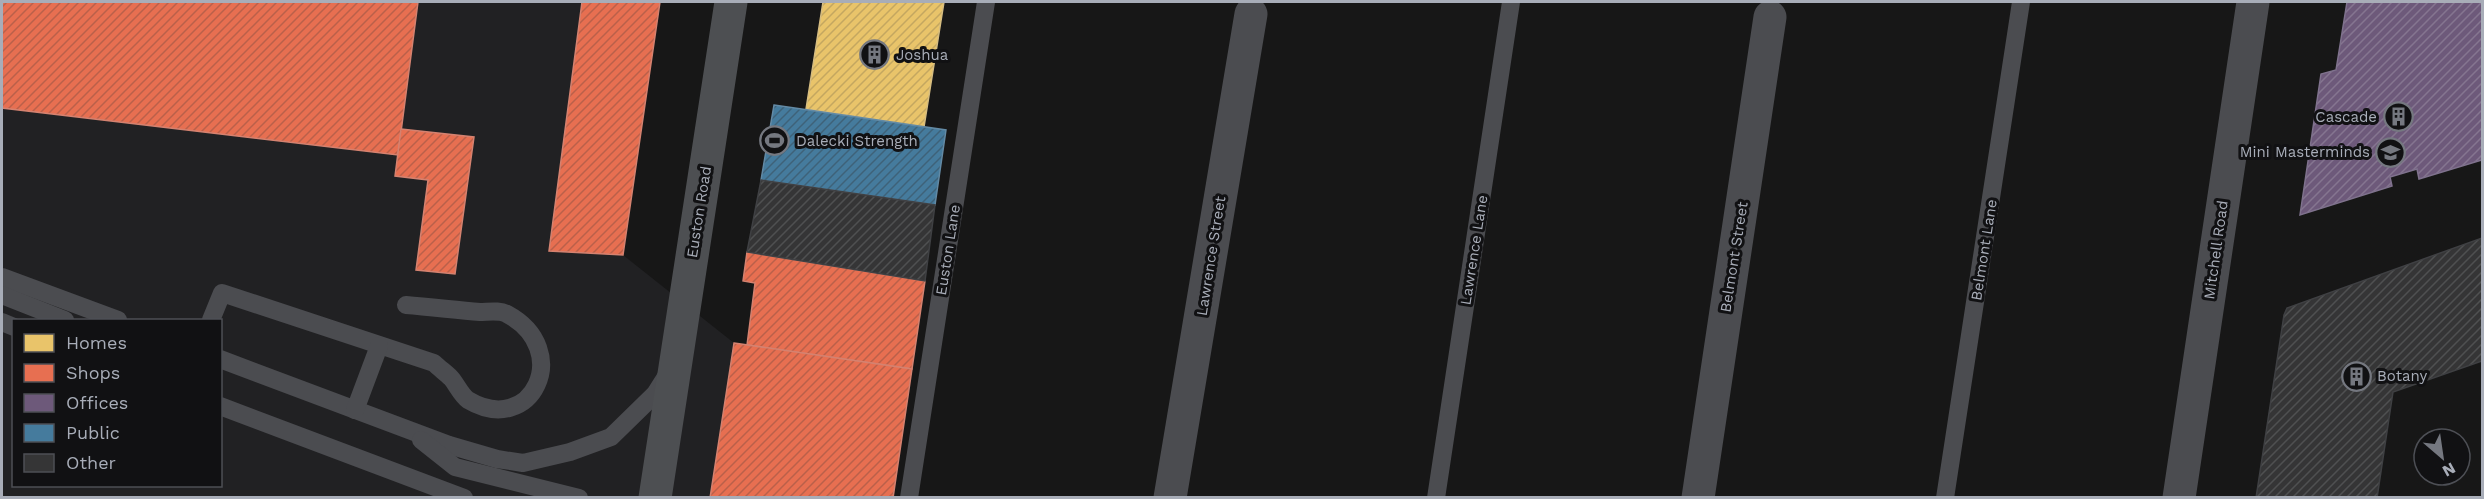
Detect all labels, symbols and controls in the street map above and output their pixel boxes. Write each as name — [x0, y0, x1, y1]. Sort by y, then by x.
building icon: Joshua — [859, 39, 891, 71]
place label: Joshua — [896, 46, 949, 64]
building icon: Cascade — [2382, 101, 2414, 133]
place label: Cascade — [2315, 108, 2377, 126]
sports icon: Dalecki Strength — [759, 125, 791, 157]
place label: Dalecki Strength — [796, 132, 918, 150]
school or university icon: Mini Masterminds — [2375, 136, 2407, 168]
place label: Mini Masterminds — [2240, 143, 2370, 161]
street label: Euston Road — [683, 165, 715, 259]
street label: Lawrence Street — [1193, 194, 1229, 317]
street label: Lawrence Lane — [1456, 194, 1492, 306]
street label: Belmont Lane — [1967, 198, 2001, 302]
street label: Mitchell Road — [2200, 199, 2232, 301]
street label: Belmont Street — [1716, 200, 1752, 314]
street label: Euston Lane — [932, 203, 964, 297]
legend — [12, 319, 222, 487]
text: Homes — [66, 332, 127, 353]
building icon: Botany — [2340, 360, 2372, 392]
text: Shops — [66, 362, 120, 383]
place label: Botany — [2377, 367, 2428, 385]
text: Offices — [66, 392, 128, 413]
text: Public — [66, 422, 120, 443]
north arrow — [2412, 427, 2472, 487]
text: Other — [66, 452, 116, 473]
text: N — [2439, 458, 2459, 481]

